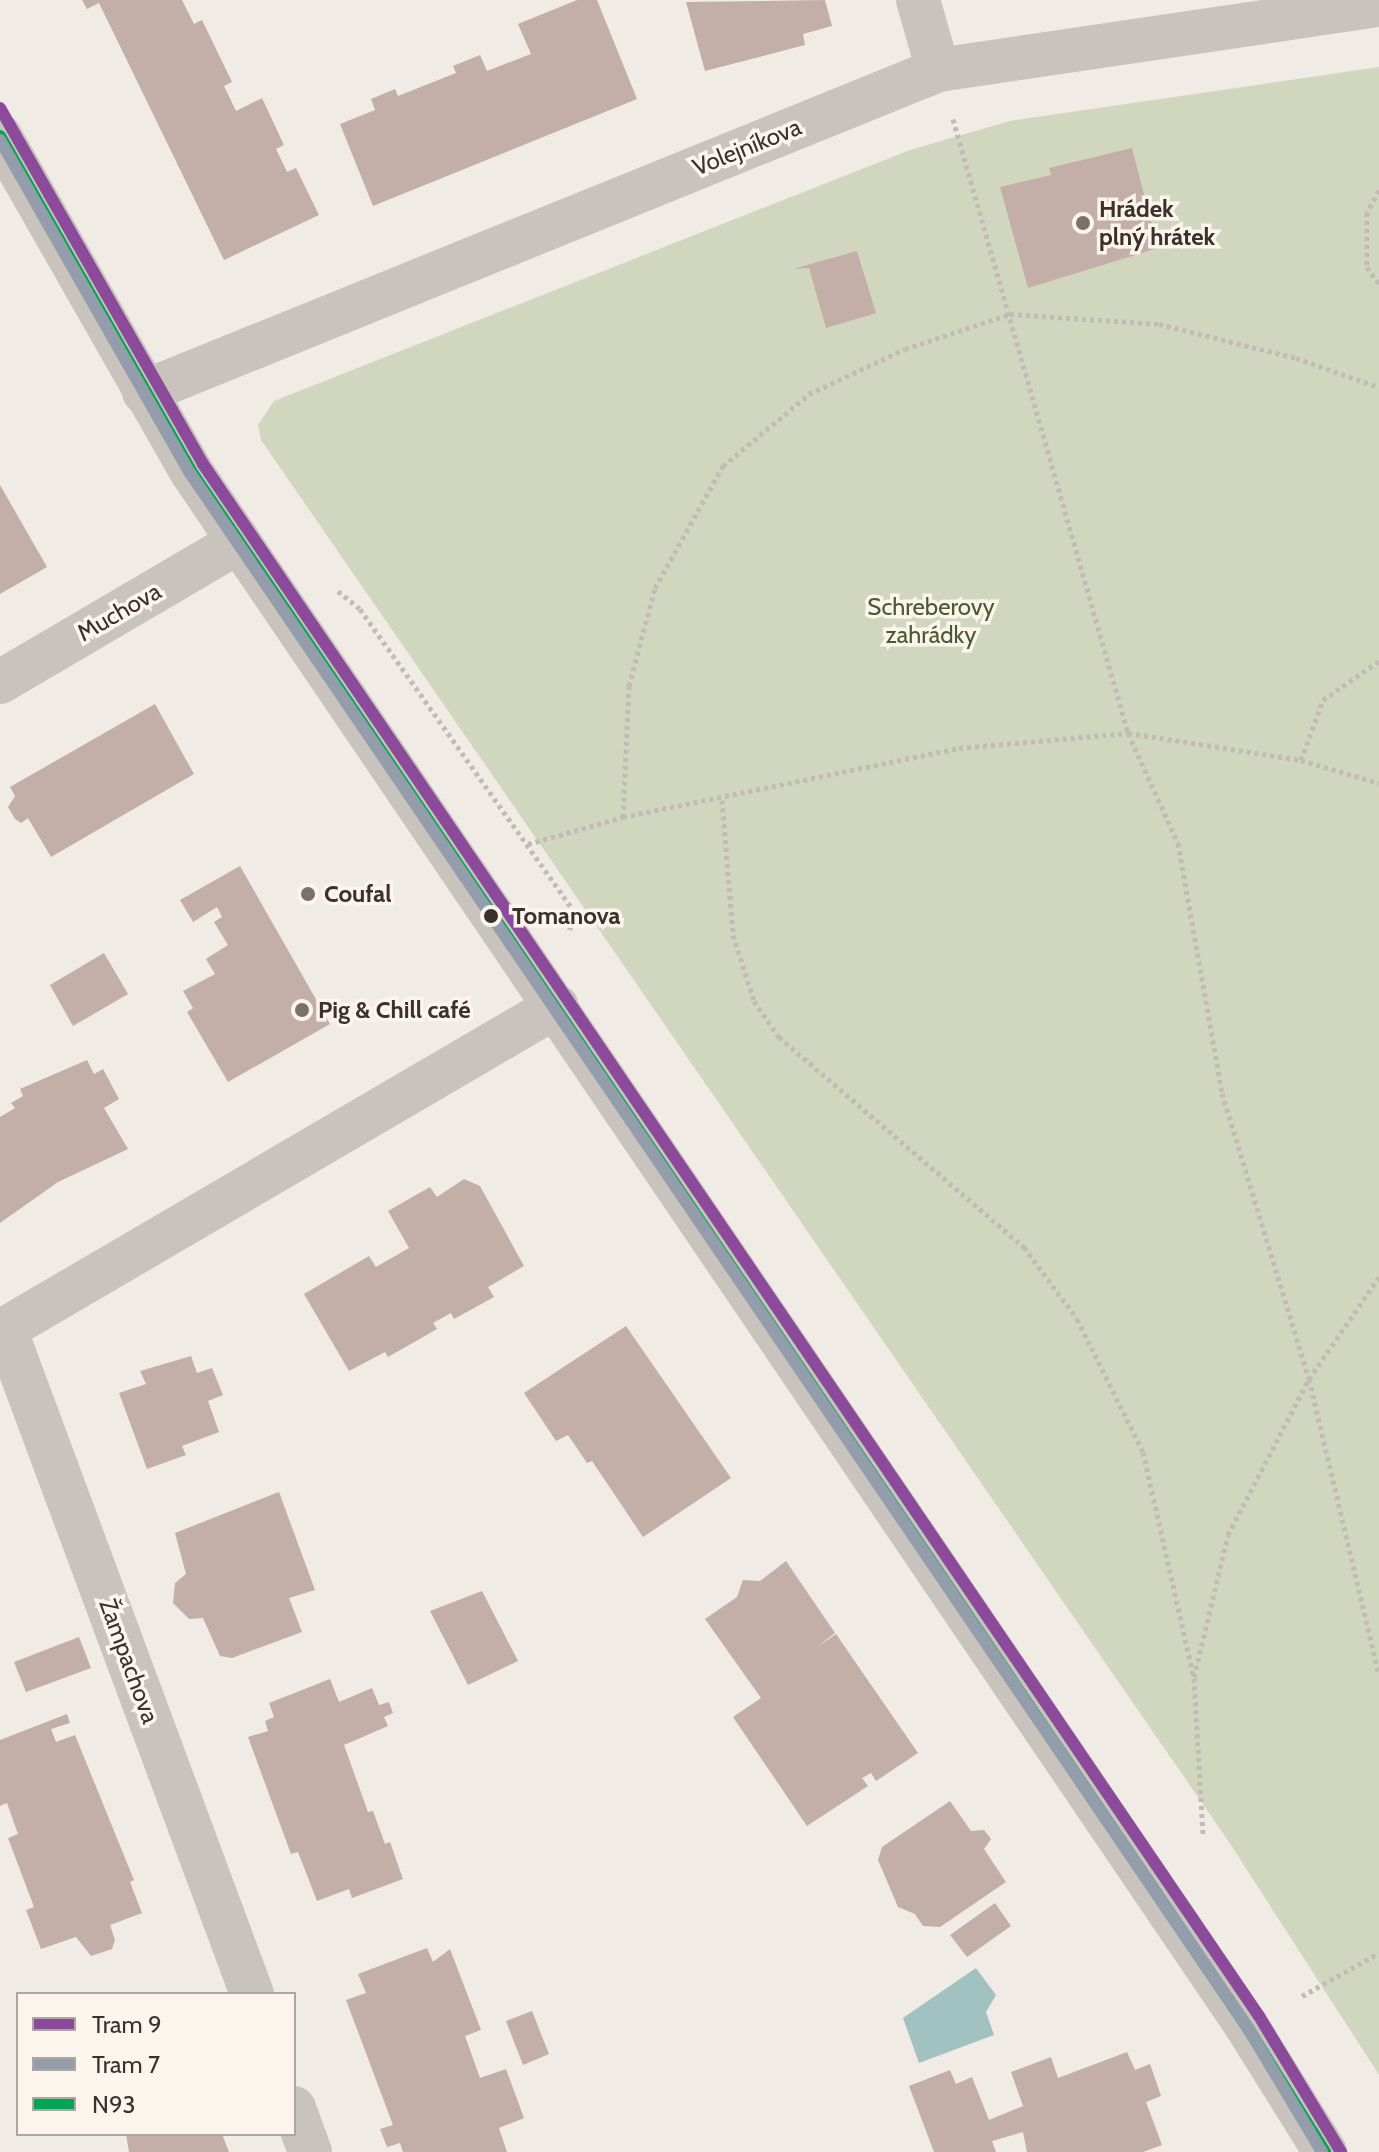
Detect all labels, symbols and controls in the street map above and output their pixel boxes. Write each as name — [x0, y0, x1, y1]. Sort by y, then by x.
street label: Volejníkova — [689, 112, 805, 182]
place label: Hrádek plný hrátek — [1099, 195, 1215, 251]
marker: Hrádek plný hrátek — [1074, 214, 1092, 232]
street label: Muchova — [72, 577, 166, 647]
park label: Schreberovy zahrádky — [867, 593, 995, 649]
place label: Coufal — [324, 880, 392, 908]
marker: Coufal — [299, 885, 317, 903]
marker: Tomanova — [477, 902, 505, 930]
place label: Tomanova — [512, 902, 620, 930]
place label: Pig & Chill café — [318, 996, 471, 1024]
marker: Pig & Chill café — [293, 1001, 311, 1019]
street label: Žampachova — [93, 1595, 165, 1727]
legend — [16, 1992, 296, 2136]
text: Tram 9 — [92, 2010, 162, 2039]
text: Tram 7 — [92, 2050, 160, 2079]
text: N93 — [92, 2090, 136, 2119]

